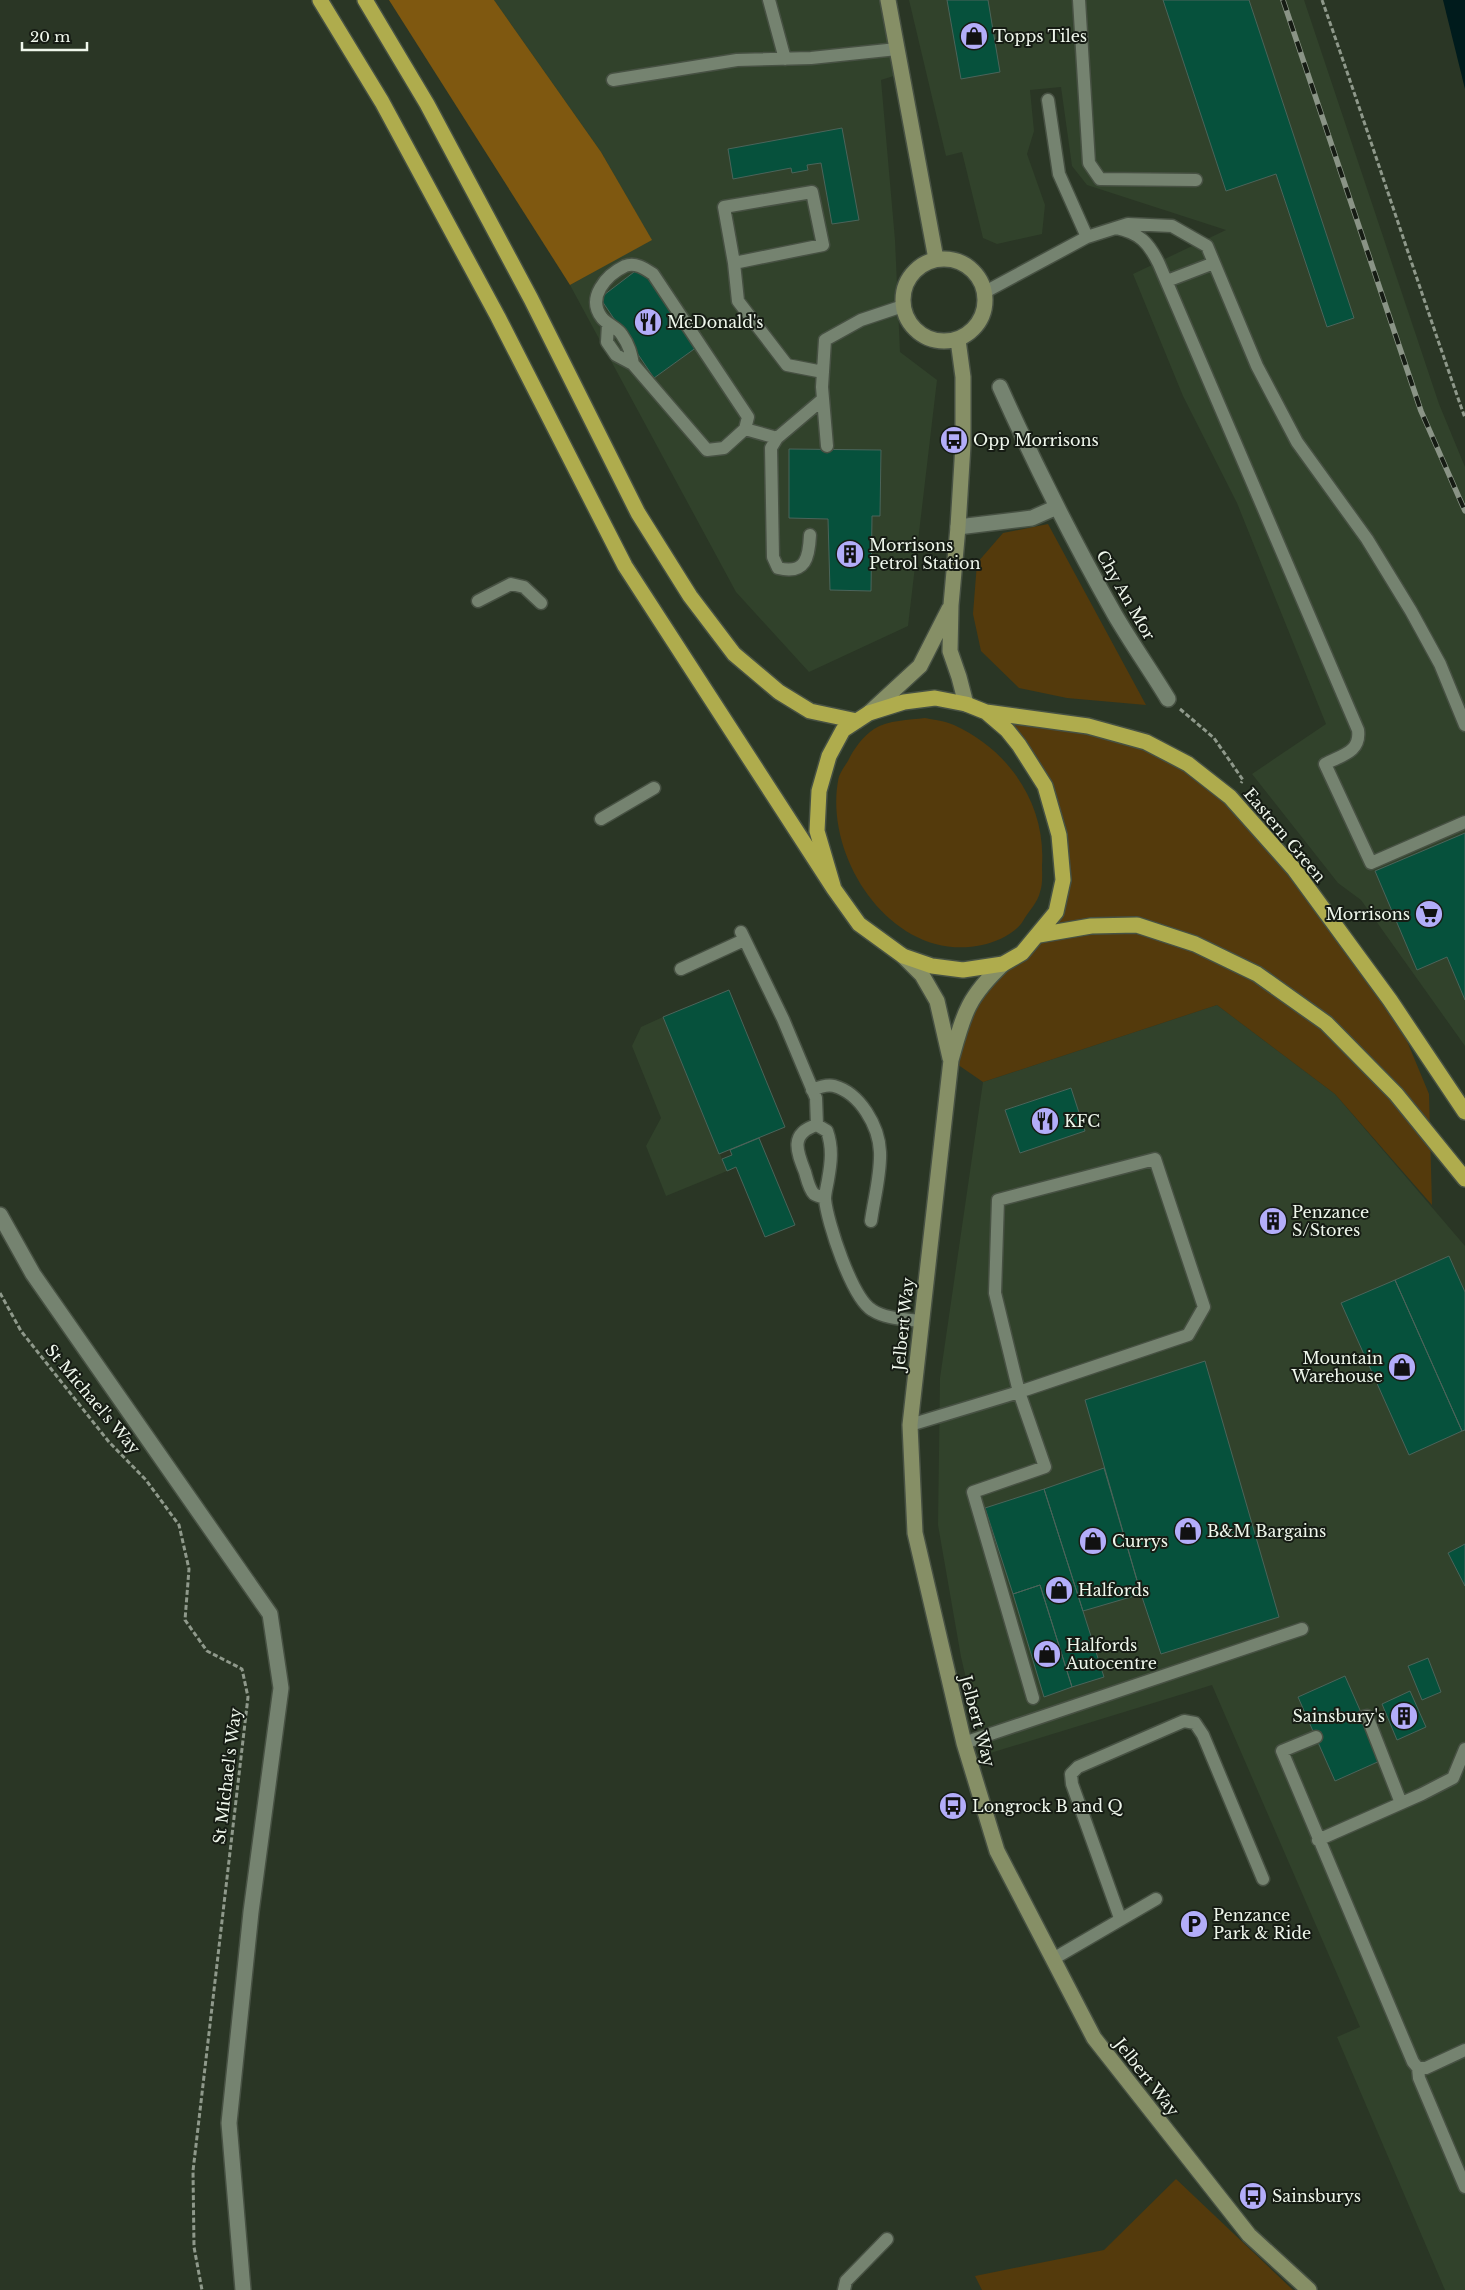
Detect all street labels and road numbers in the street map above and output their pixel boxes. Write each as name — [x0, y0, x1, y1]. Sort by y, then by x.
street label: Chy An Mor — [1092, 547, 1160, 644]
street label: Eastern Green — [1240, 784, 1330, 886]
street label: Jelbert Way — [888, 1276, 918, 1374]
street label: St Michael's Way — [41, 1340, 145, 1459]
street label: Jelbert Way — [956, 1671, 1000, 1770]
street label: St Michael's Way — [209, 1706, 245, 1845]
street label: Jelbert Way — [1109, 2032, 1184, 2121]

